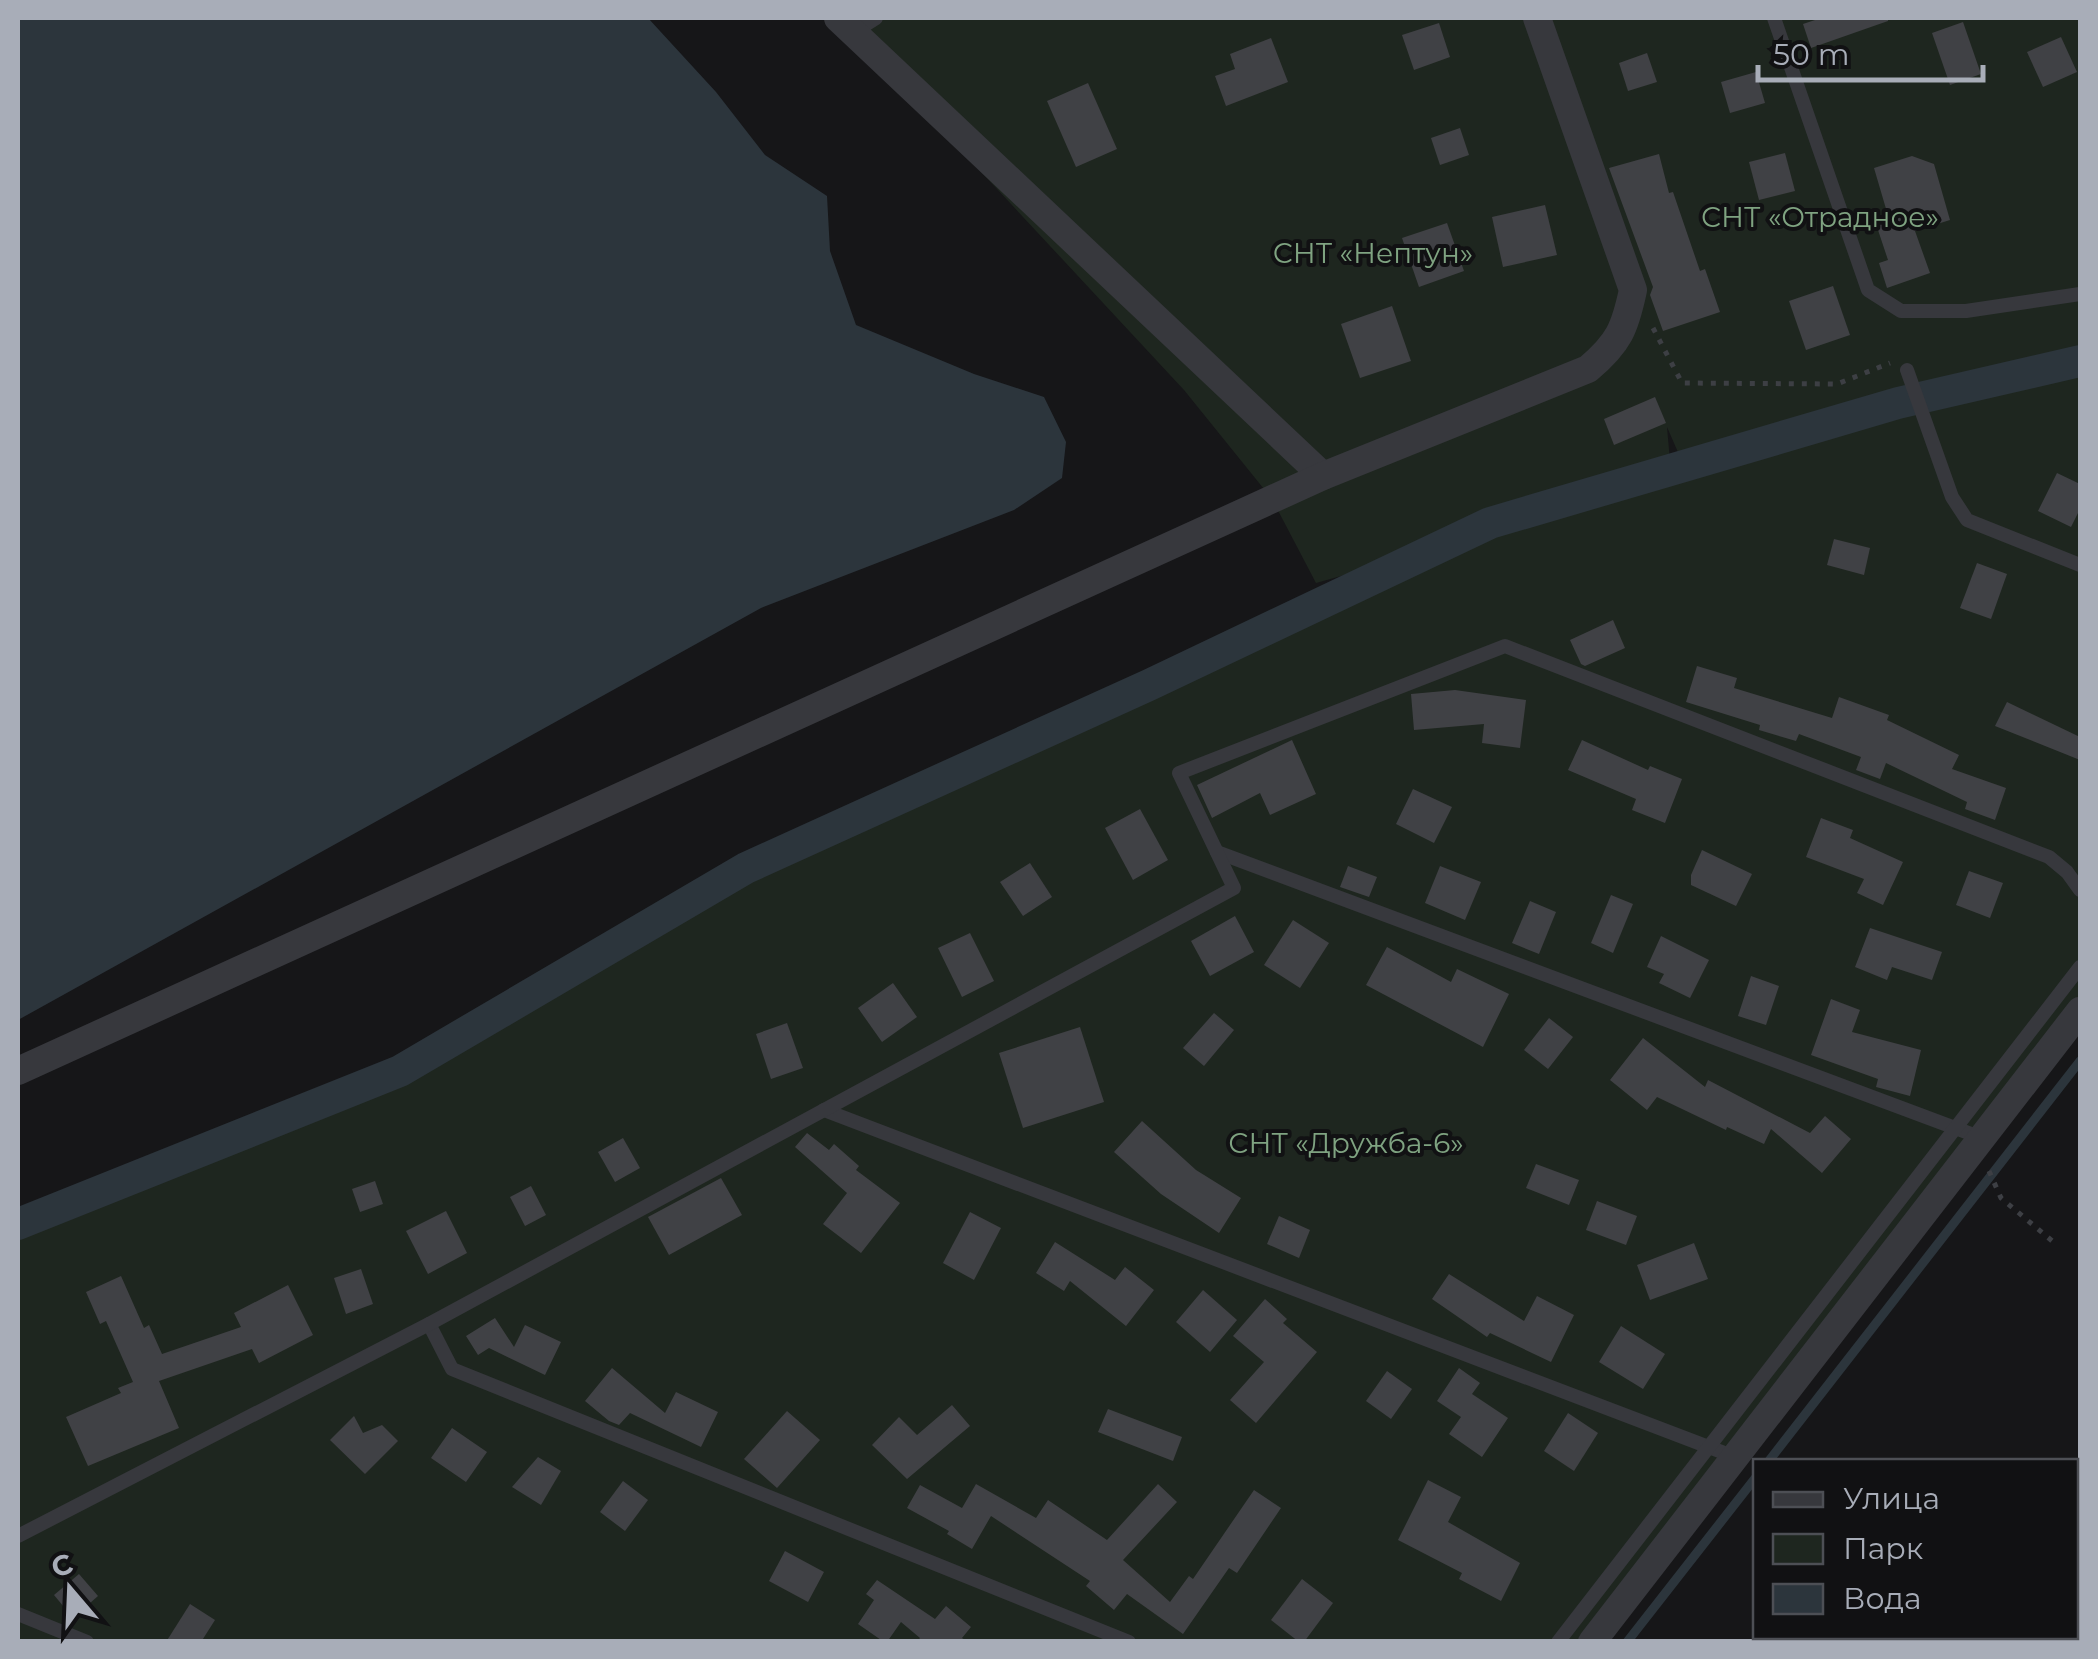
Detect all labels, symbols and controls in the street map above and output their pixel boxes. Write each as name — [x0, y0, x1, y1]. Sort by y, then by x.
scale bar — [1758, 20, 1983, 82]
text: 50 m — [1773, 36, 1850, 73]
park label: СНТ «Отрадное» — [1701, 200, 1939, 234]
park label: СНТ «Нептун» — [1273, 236, 1473, 270]
park label: СНТ «Дружба-6» — [1228, 1126, 1464, 1160]
legend — [1753, 1459, 2078, 1639]
text: Улица — [1843, 1480, 1940, 1517]
text: Парк — [1843, 1530, 1924, 1567]
north arrow — [20, 1539, 120, 1639]
text: С — [47, 1546, 77, 1585]
text: Вода — [1843, 1580, 1922, 1617]

